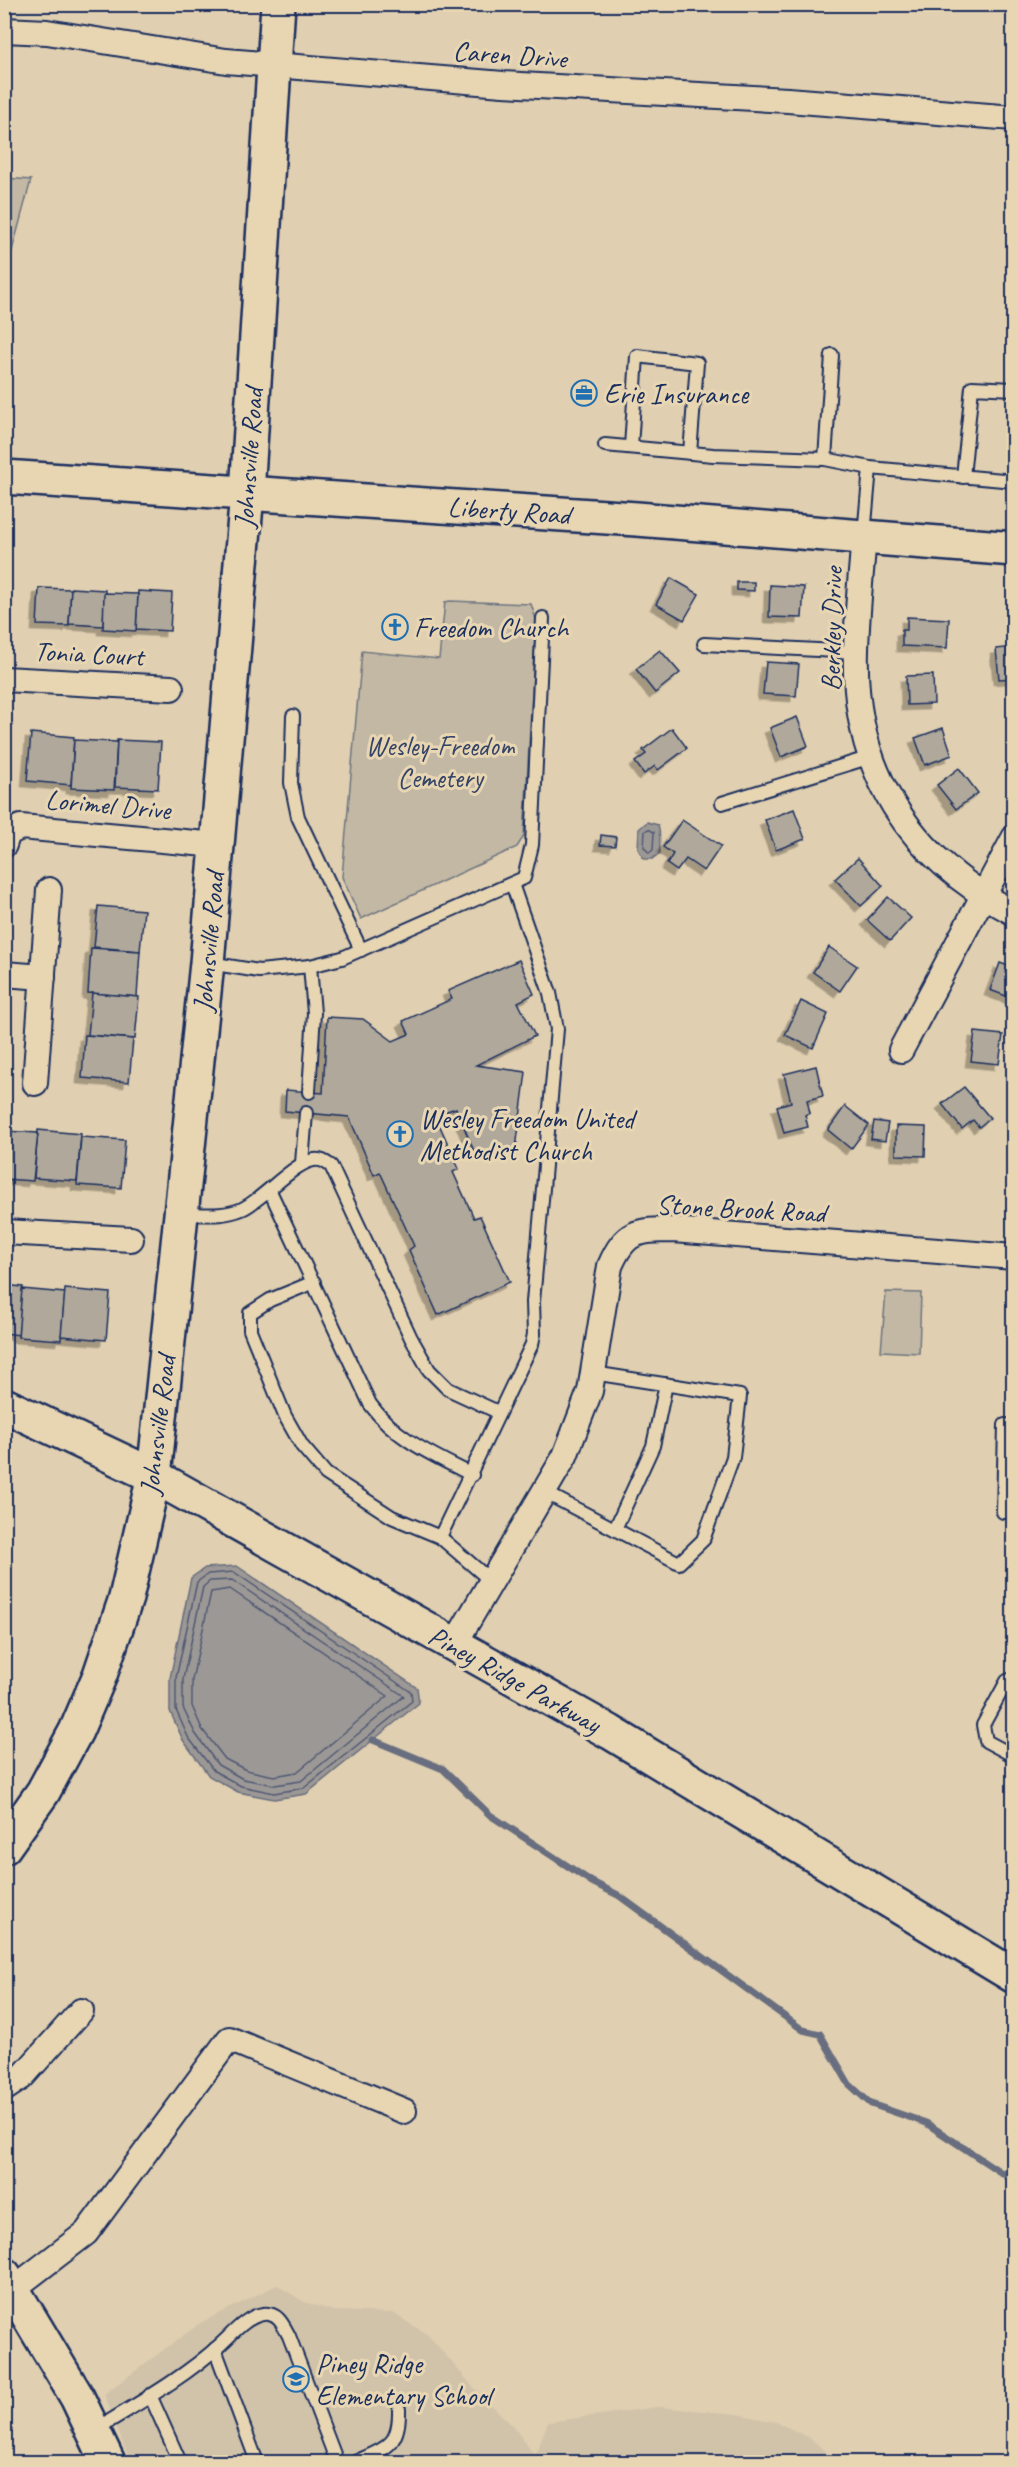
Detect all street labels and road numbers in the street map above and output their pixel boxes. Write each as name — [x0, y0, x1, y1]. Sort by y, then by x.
street label: Caren Drive — [452, 33, 570, 76]
street label: Johnsville Road — [226, 383, 271, 531]
street label: Liberty Road — [447, 489, 575, 532]
street label: Berkley Drive — [813, 565, 850, 691]
street label: Tonia Court — [33, 633, 147, 674]
street label: Lorimel Drive — [44, 782, 174, 828]
street label: Johnsville Road — [185, 867, 232, 1015]
street label: Stone Brook Road — [656, 1187, 830, 1231]
street label: Johnsville Road — [131, 1349, 184, 1499]
street label: Piney Ridge Parkway — [422, 1618, 609, 1742]

